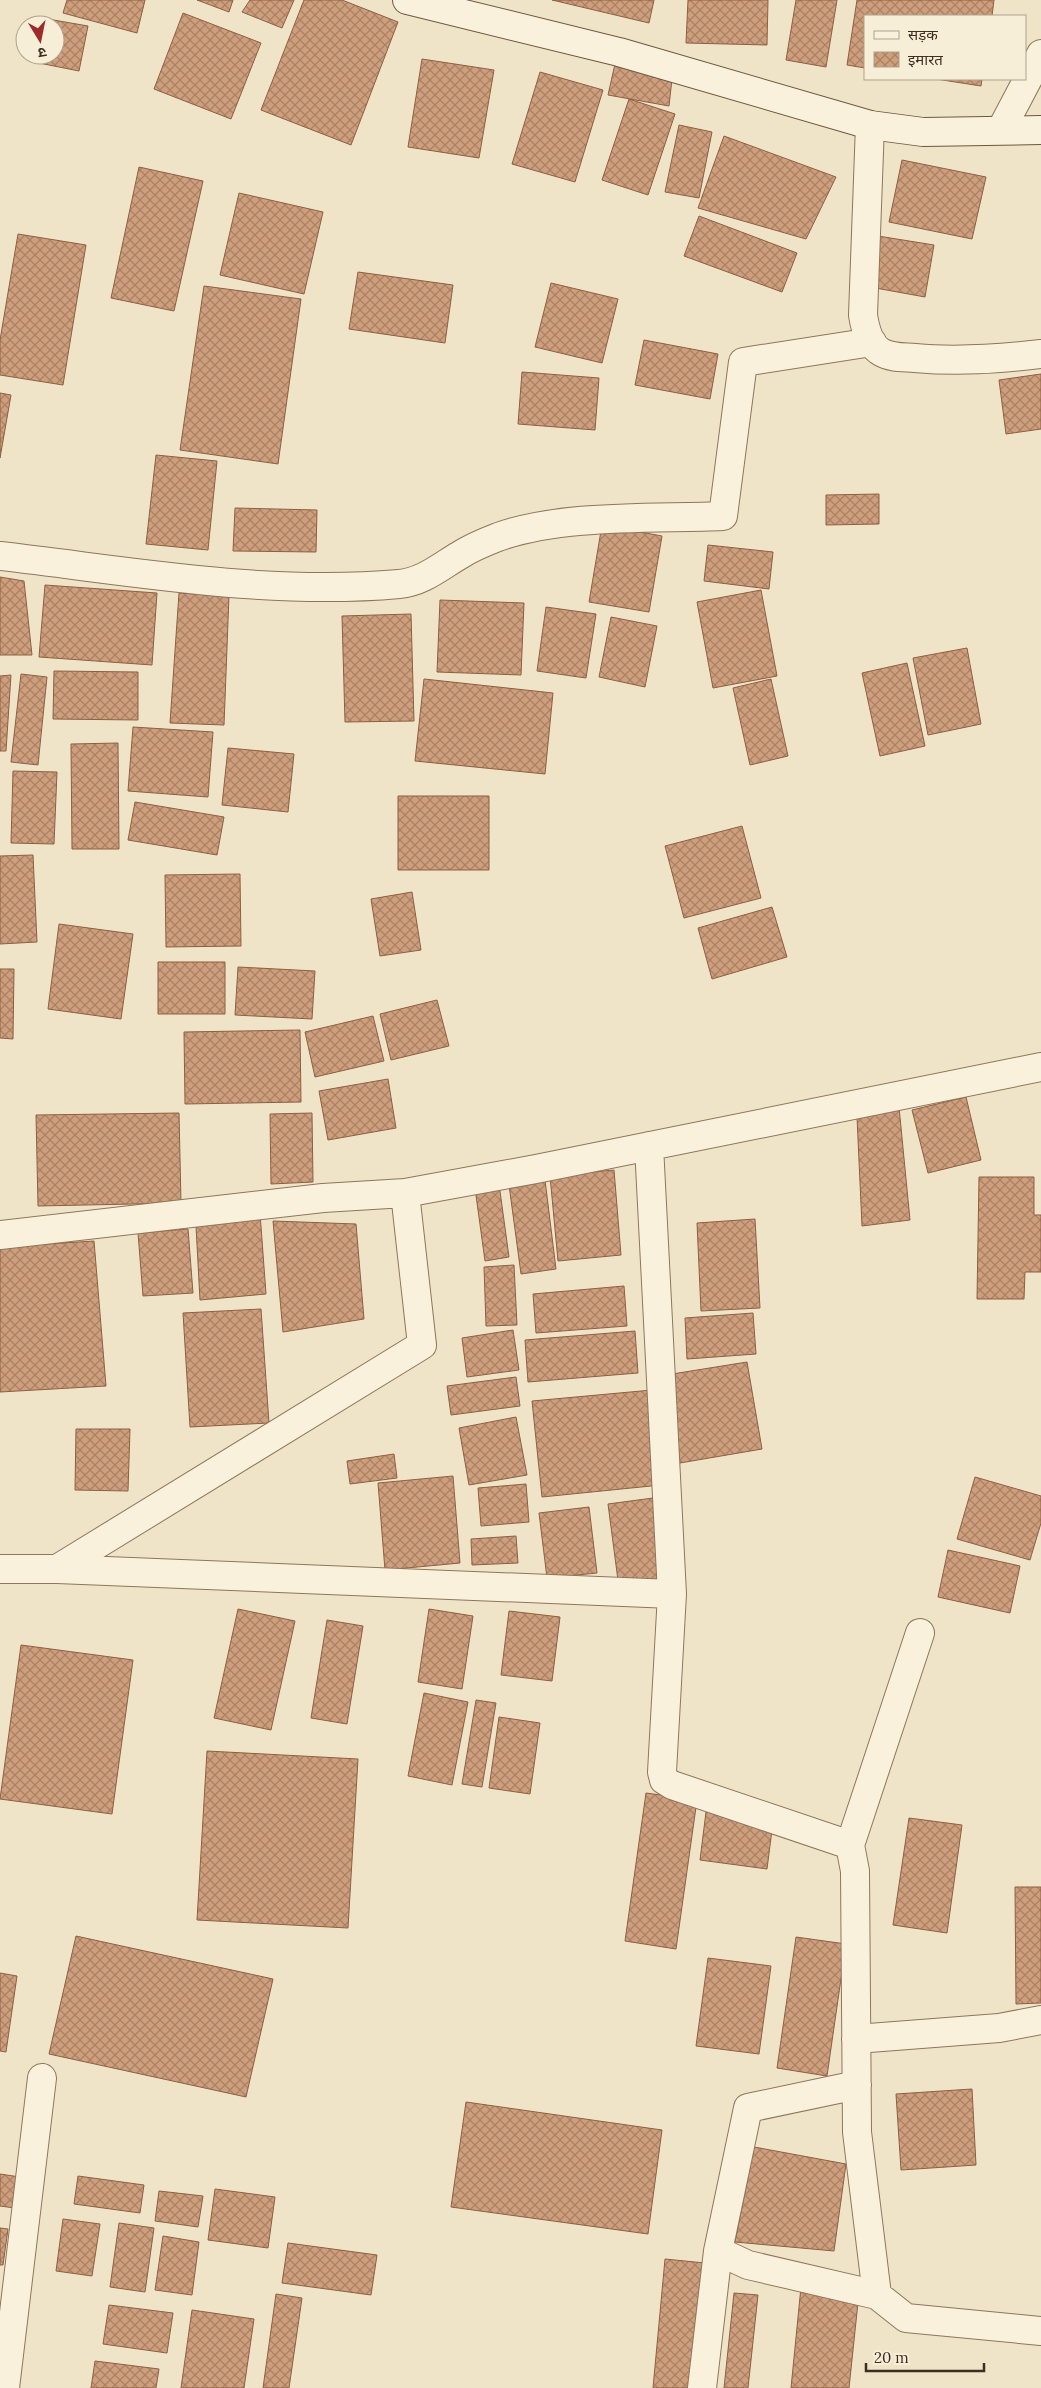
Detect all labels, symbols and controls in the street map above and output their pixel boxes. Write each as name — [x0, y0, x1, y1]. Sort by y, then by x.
north arrow — [15, 15, 65, 65]
legend — [864, 15, 1026, 80]
text: सड़क — [908, 25, 938, 44]
text: उ — [36, 43, 48, 63]
text: इमारत — [908, 50, 943, 69]
scale bar — [866, 2340, 984, 2372]
text: 20 m — [874, 2348, 909, 2367]

